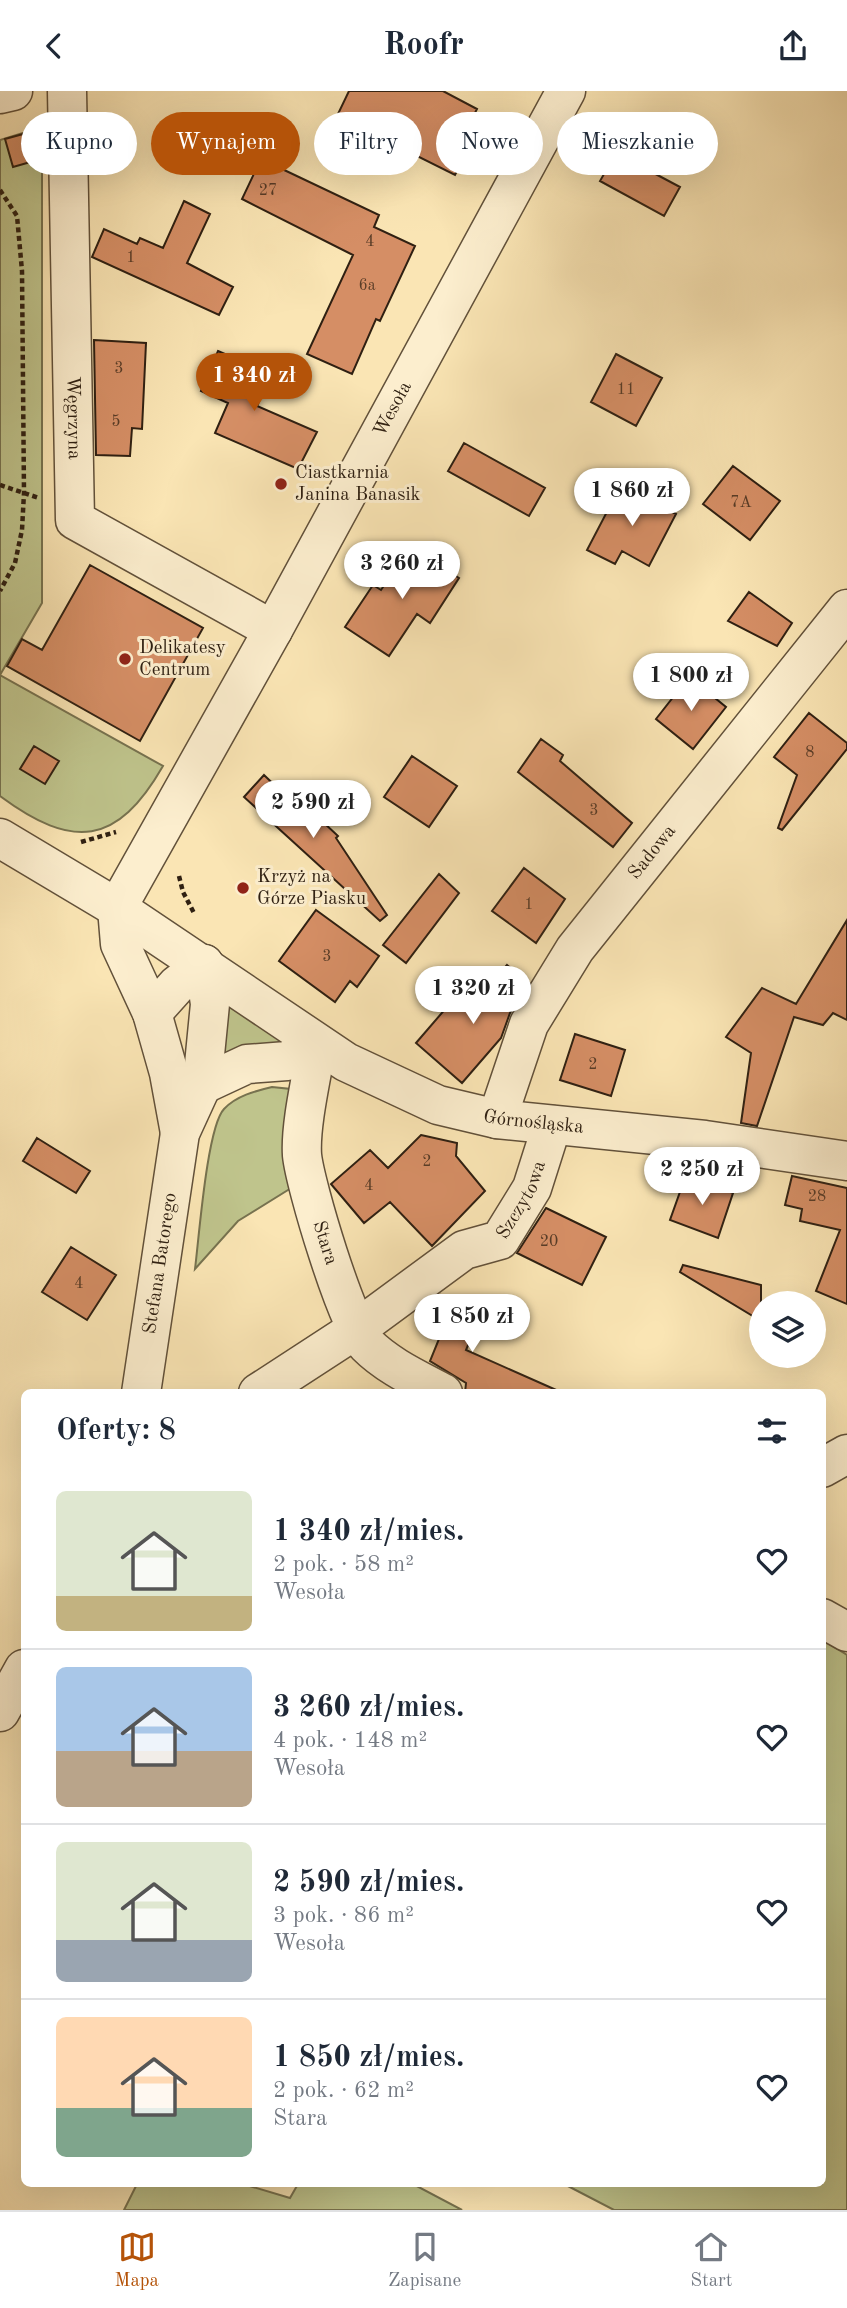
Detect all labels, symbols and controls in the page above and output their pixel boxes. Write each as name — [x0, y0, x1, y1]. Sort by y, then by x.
icon: back — [35, 27, 73, 65]
icon: share — [774, 27, 812, 65]
text: Roofr — [383, 30, 464, 62]
chip: Kupno — [21, 112, 137, 175]
chip: Wynajem — [151, 112, 300, 175]
chip: Filtry — [314, 112, 422, 175]
chip: Nowe — [436, 112, 543, 175]
chip: Mieszkanie — [557, 112, 718, 175]
house number: 27 — [259, 183, 277, 199]
house number: 4 — [365, 234, 375, 250]
house number: 1 — [126, 250, 136, 266]
house number: 6a — [358, 278, 376, 294]
pin: 1 340 zł — [182, 353, 326, 413]
house number: 3 — [114, 361, 124, 377]
text: 1 340 zł — [212, 364, 296, 387]
street label: Węgrzyna — [63, 376, 83, 460]
street label: Wesoła — [370, 378, 416, 440]
house number: 11 — [617, 382, 635, 398]
house number: 5 — [111, 414, 121, 430]
place label: Ciastkarnia Janina Banasik — [295, 464, 421, 505]
pin: 1 860 zł — [560, 469, 704, 528]
marker: Ciastkarnia Janina Banasik — [273, 476, 289, 492]
text: 1 860 zł — [590, 479, 674, 502]
house number: 7A — [730, 495, 752, 511]
pin: 3 260 zł — [330, 541, 474, 601]
text: 3 260 zł — [360, 552, 444, 575]
place label: Delikatesy Centrum — [139, 639, 226, 680]
marker: Delikatesy Centrum — [117, 651, 133, 667]
pin: 1 800 zł — [619, 653, 763, 713]
text: 1 800 zł — [649, 664, 733, 687]
house number: 8 — [805, 745, 815, 761]
pin: 2 590 zł — [241, 781, 385, 840]
text: 2 590 zł — [271, 791, 355, 814]
house number: 3 — [589, 803, 599, 819]
street label: Sadowa — [625, 821, 680, 883]
place label: Krzyż na Górze Piasku — [257, 868, 366, 909]
marker: Krzyż na Górze Piasku — [235, 880, 251, 896]
house number: 1 — [524, 897, 534, 913]
house number: 3 — [322, 949, 332, 965]
pin: 1 320 zł — [401, 967, 545, 1026]
text: 1 320 zł — [431, 977, 515, 1000]
house number: 2 — [588, 1057, 598, 1073]
street label: Górnośląska — [481, 1107, 585, 1137]
pin: 2 250 zł — [630, 1147, 774, 1207]
house number: 2 — [422, 1154, 432, 1170]
street label: Szczytowa — [493, 1158, 550, 1243]
text: 2 250 zł — [660, 1158, 744, 1181]
house number: 4 — [364, 1178, 374, 1194]
house number: 28 — [808, 1189, 826, 1205]
street label: Stefana Batorego — [140, 1191, 180, 1335]
street label: Stara — [309, 1218, 341, 1268]
house number: 20 — [540, 1234, 558, 1250]
house number: 4 — [74, 1276, 84, 1292]
map controls — [749, 1291, 826, 1368]
button: layers — [749, 1291, 826, 1368]
pin: 1 850 zł — [400, 1295, 544, 1354]
text: 1 850 zł — [430, 1305, 514, 1328]
icon: filters — [753, 1412, 791, 1450]
text: Oferty: 8 — [56, 1416, 176, 1446]
text: 1 340 zł/mies. — [273, 1517, 464, 1547]
icon: home — [112, 1519, 196, 1603]
icon: heart — [753, 1542, 791, 1580]
text: 2 pok. · 58 m² — [273, 1553, 414, 1576]
text: Wesoła — [273, 1581, 345, 1604]
text: 3 260 zł/mies. — [273, 1693, 464, 1723]
icon: home — [112, 1695, 196, 1779]
icon: heart — [753, 1718, 791, 1756]
text: 4 pok. · 148 m² — [273, 1729, 427, 1752]
text: Wesoła — [273, 1757, 345, 1780]
text: 2 590 zł/mies. — [273, 1868, 464, 1898]
icon: home — [112, 1870, 196, 1954]
icon: heart — [753, 1893, 791, 1931]
text: 3 pok. · 86 m² — [273, 1904, 414, 1927]
text: Wesoła — [273, 1932, 345, 1955]
text: 1 850 zł/mies. — [273, 2043, 464, 2073]
icon: home — [112, 2045, 196, 2129]
icon: heart — [753, 2068, 791, 2106]
text: 2 pok. · 62 m² — [273, 2079, 414, 2102]
text: Stara — [273, 2107, 327, 2130]
tab: Mapa — [114, 2228, 159, 2293]
tab: Zapisane — [388, 2228, 461, 2293]
tab: Start — [690, 2228, 733, 2293]

